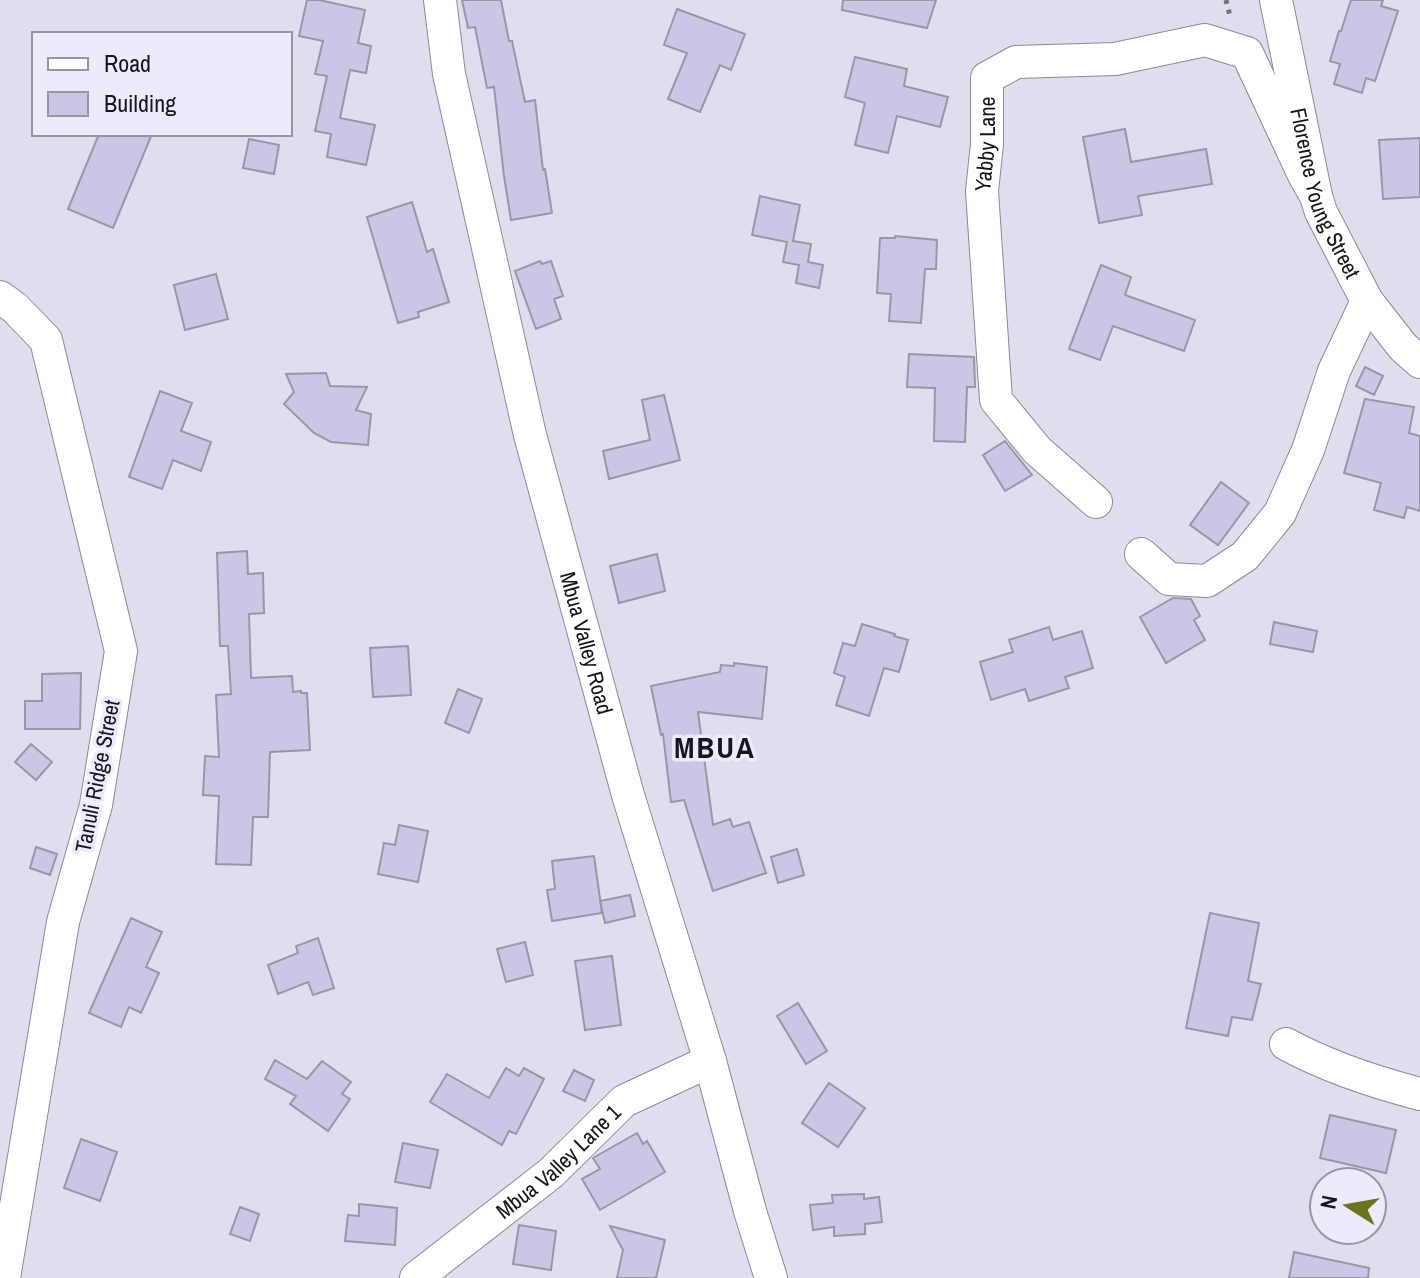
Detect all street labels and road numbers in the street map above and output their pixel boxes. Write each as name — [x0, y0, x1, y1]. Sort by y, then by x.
street label: Yabby Lane — [967, 96, 1002, 193]
street label: Florence Young Street — [1283, 105, 1368, 283]
street label: Mbua Valley Road — [553, 568, 620, 717]
street label: Tanuli Ridge Street — [68, 697, 126, 855]
street label: Mbua Valley Lane 1 — [490, 1098, 627, 1225]

